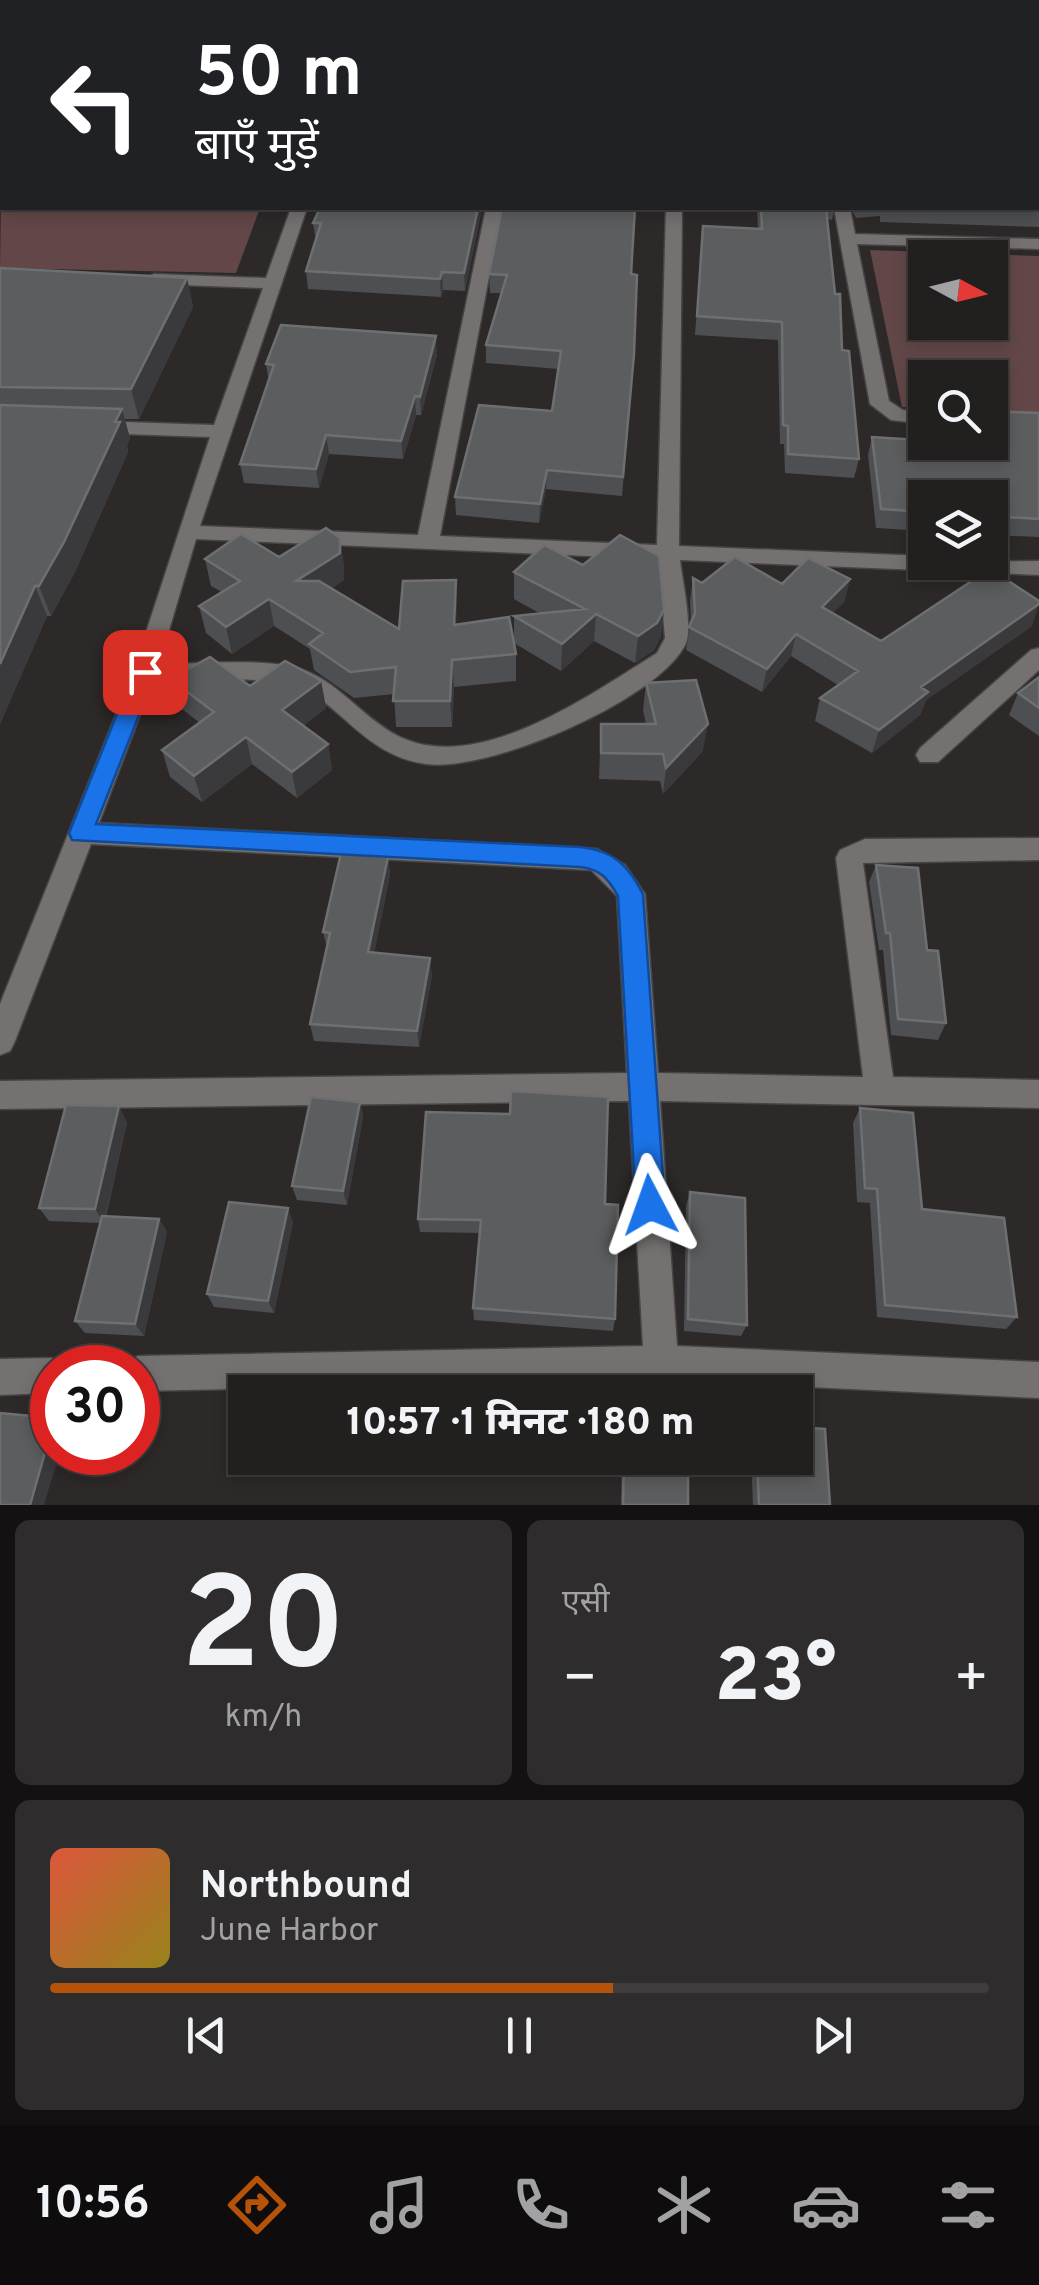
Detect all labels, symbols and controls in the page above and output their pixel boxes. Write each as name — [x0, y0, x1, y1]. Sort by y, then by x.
text: 50 m — [195, 32, 362, 121]
icon: left — [30, 40, 160, 170]
text: बाएँ मुड़ें — [195, 119, 319, 176]
north arrow — [908, 240, 1008, 340]
map controls — [908, 240, 1008, 580]
button: search — [908, 360, 1008, 460]
button: layers — [908, 480, 1008, 580]
pin — [103, 630, 188, 715]
icon: arrive — [118, 645, 173, 700]
position arrow — [598, 1153, 702, 1257]
speed limit sign: 30 — [30, 1345, 160, 1475]
text: 10:57 · 1 मिनट · 180 m — [347, 1400, 694, 1449]
text: 20 — [181, 1550, 346, 1715]
text: एसी — [562, 1584, 610, 1624]
text: 23° — [714, 1633, 837, 1728]
text: − — [562, 1646, 597, 1716]
text: + — [954, 1646, 989, 1716]
text: km/h — [225, 1698, 302, 1738]
text: Northbound — [200, 1863, 412, 1912]
text: June Harbor — [200, 1912, 379, 1952]
icon: previous — [179, 2008, 234, 2063]
icon: pause — [492, 2008, 547, 2063]
icon: next — [805, 2008, 860, 2063]
icon: directions — [222, 2170, 292, 2240]
icon: music — [364, 2170, 434, 2240]
icon: phone — [506, 2170, 576, 2240]
icon: climate — [649, 2170, 719, 2240]
icon: car — [791, 2170, 861, 2240]
icon: filters — [933, 2170, 1003, 2240]
text: 10:56 — [36, 2177, 150, 2234]

